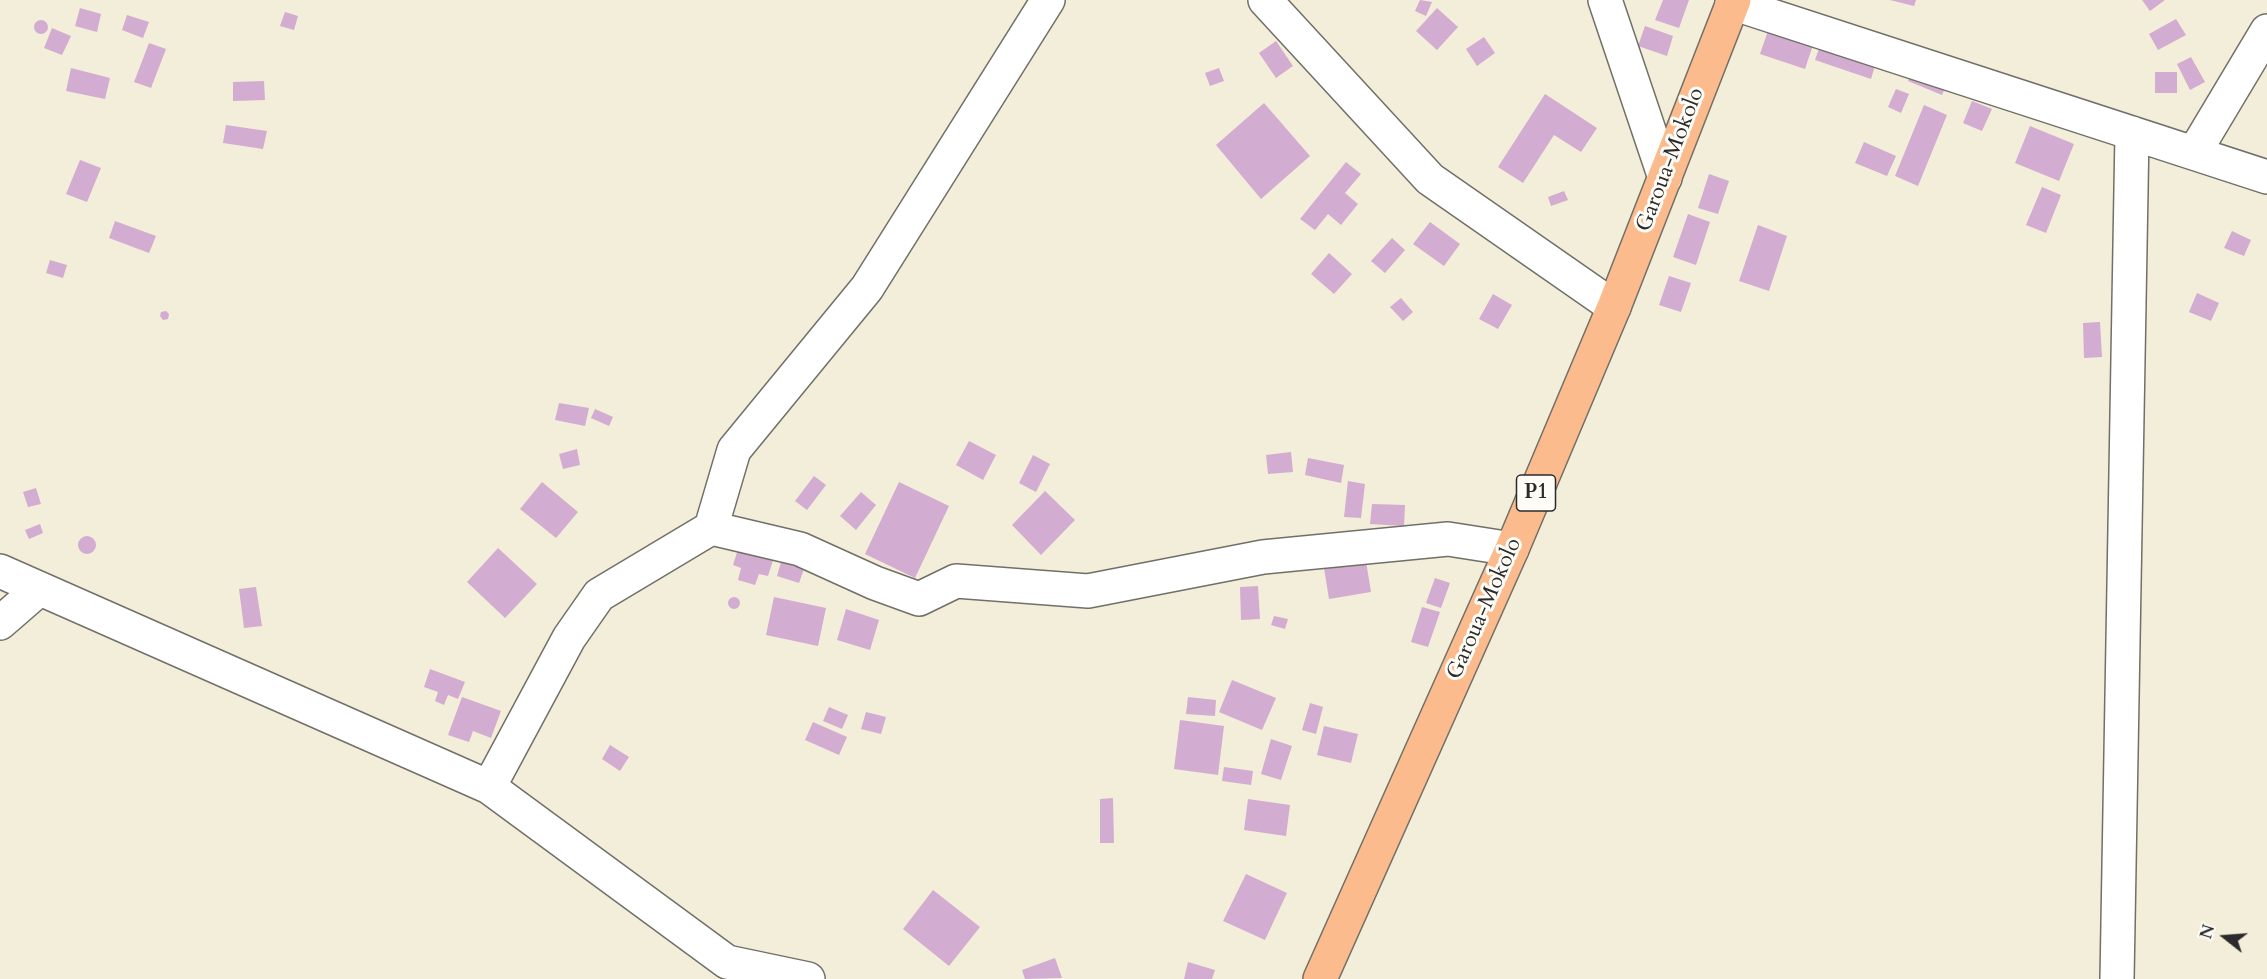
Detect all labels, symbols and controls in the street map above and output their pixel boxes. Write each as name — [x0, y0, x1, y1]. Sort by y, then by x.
street label: Garoua-Mokolo — [1631, 84, 1711, 236]
road number: P1 — [1516, 475, 1556, 511]
street label: Garoua-Mokolo — [1442, 534, 1528, 684]
north arrow — [2195, 907, 2255, 967]
text: N — [2195, 922, 2220, 942]

